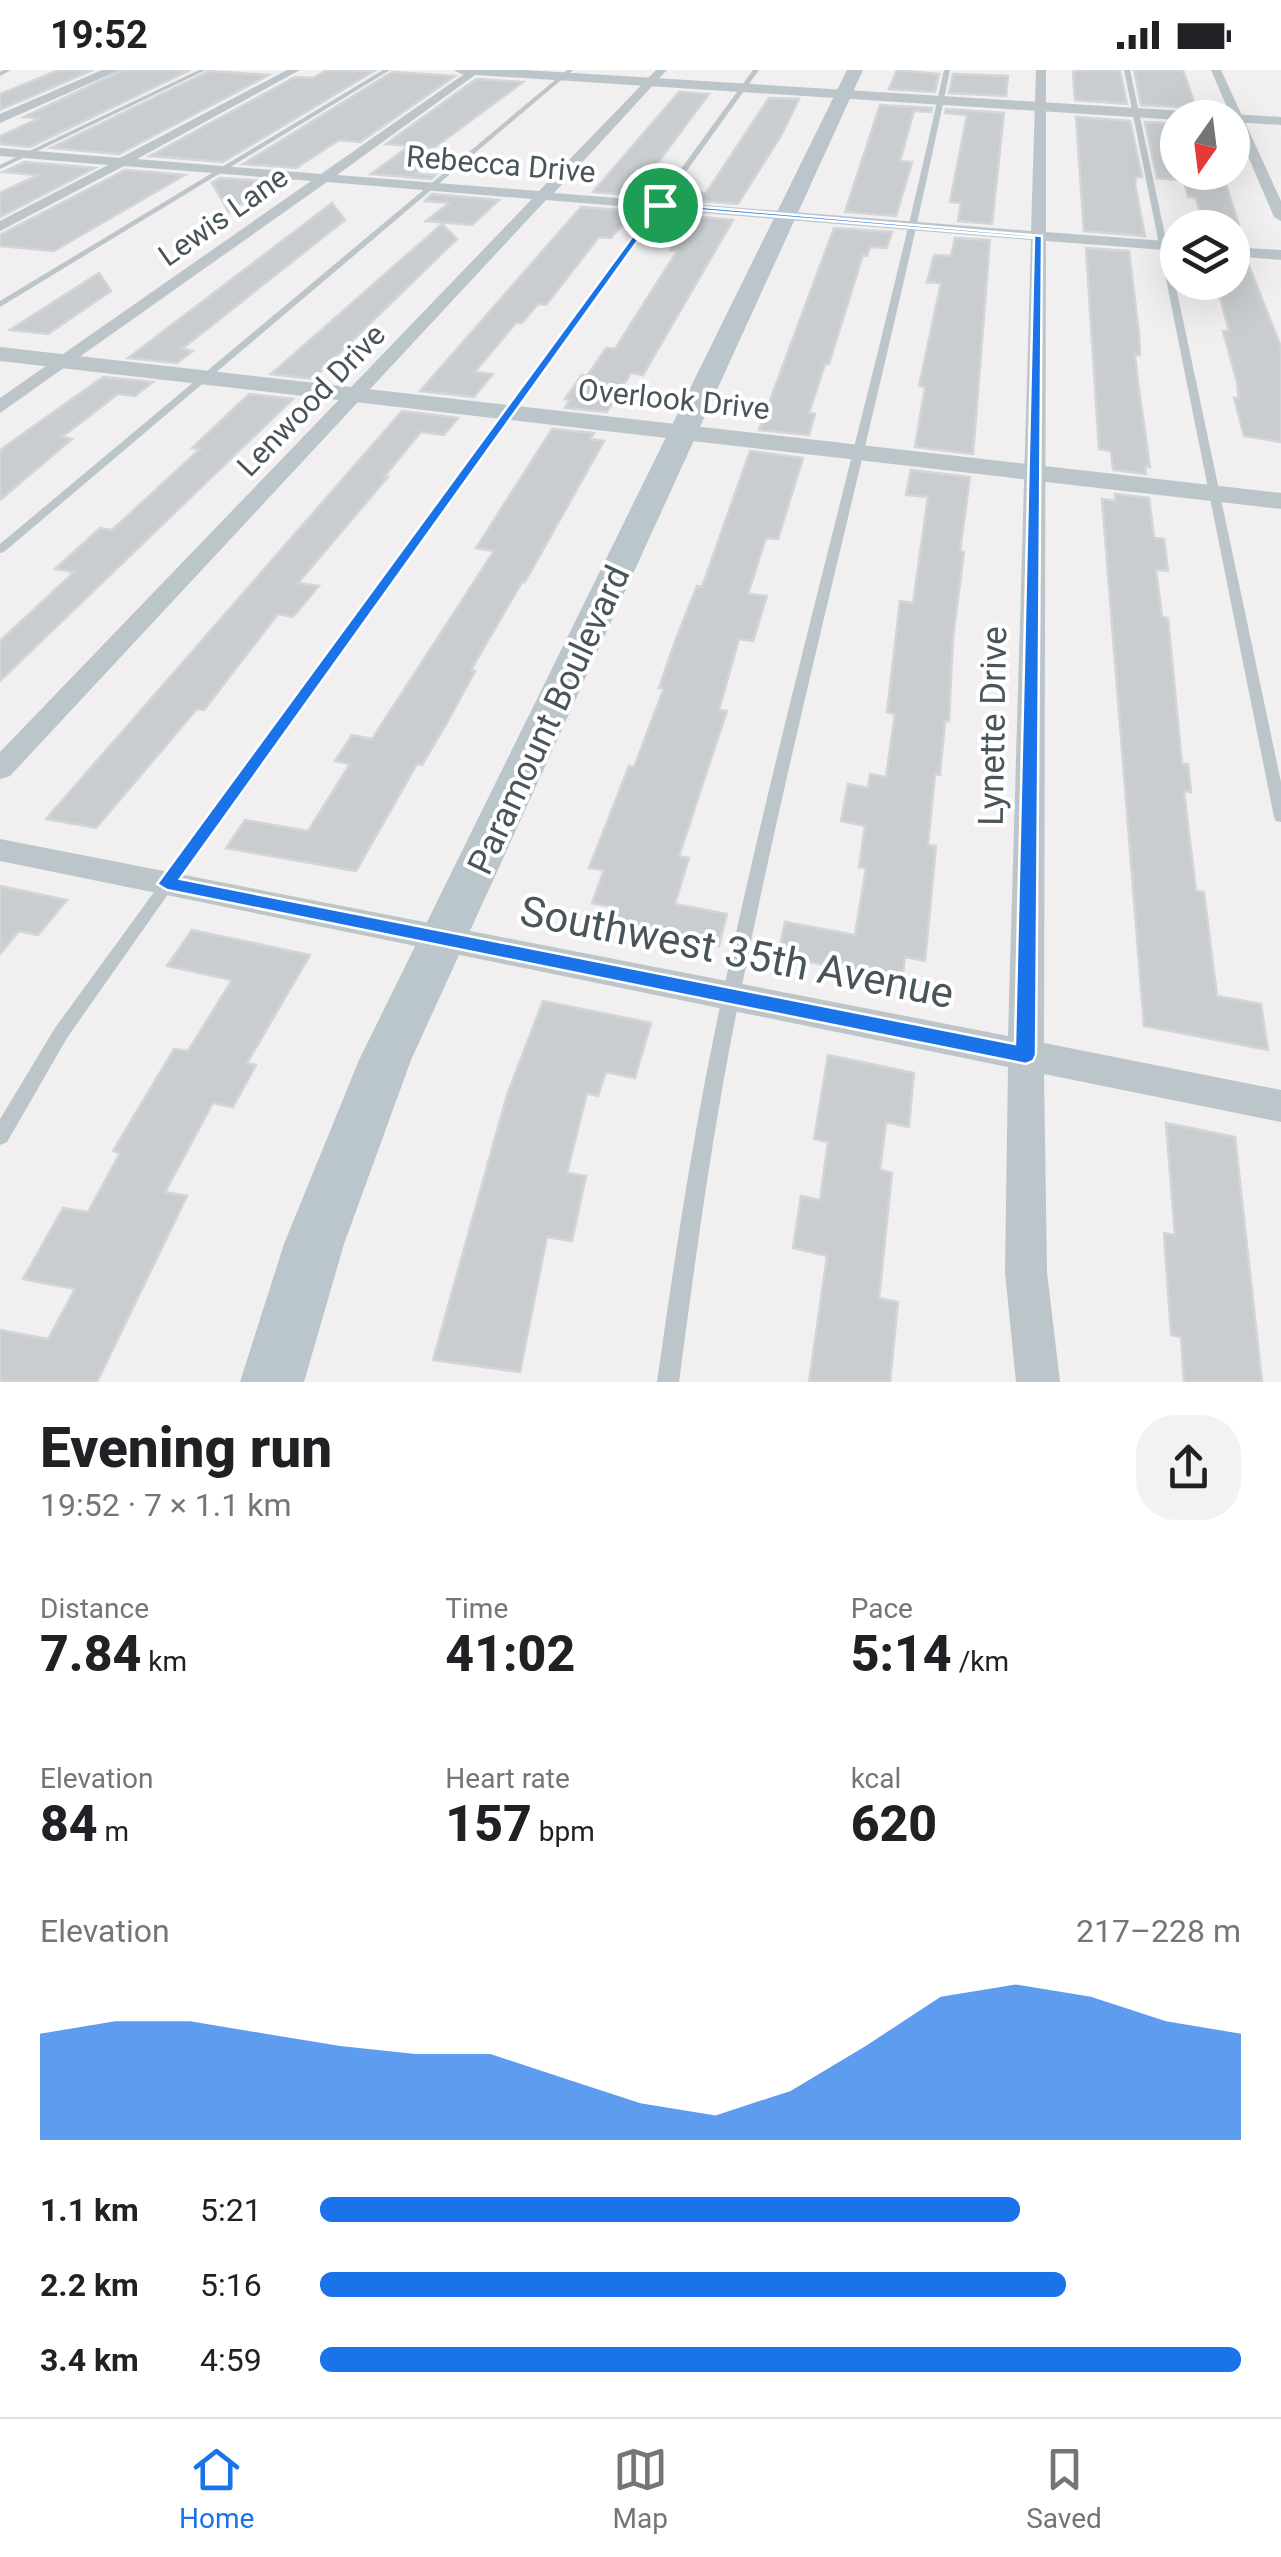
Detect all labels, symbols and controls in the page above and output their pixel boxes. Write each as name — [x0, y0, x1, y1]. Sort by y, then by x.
text: 19:52 — [50, 13, 148, 57]
north arrow — [1160, 100, 1250, 190]
map controls — [1160, 100, 1250, 300]
street label: Rebecca Drive — [405, 138, 597, 190]
street label: Lewis Lane — [152, 159, 294, 273]
pin — [618, 163, 703, 248]
icon: arrive — [633, 178, 688, 233]
button: layers — [1160, 210, 1250, 300]
street label: Lenwood Drive — [230, 317, 392, 483]
street label: Overlook Drive — [576, 372, 772, 426]
street label: Paramount Boulevard — [460, 559, 638, 881]
street label: Lynette Drive — [971, 626, 1015, 826]
street label: Southwest 35th Avenue — [516, 886, 958, 1018]
button: share — [1136, 1415, 1241, 1520]
text: Evening run — [40, 1416, 332, 1480]
text: 19:52 · 7 × 1.1 km — [40, 1486, 291, 1524]
text: Distance — [40, 1592, 149, 1625]
text: Time — [445, 1592, 508, 1625]
text: Pace — [851, 1592, 913, 1625]
text: 7.84 — [40, 1625, 141, 1683]
text: 41:02 — [445, 1625, 575, 1683]
text: 5:14 — [851, 1625, 952, 1683]
text: km — [141, 1645, 187, 1678]
text: /km — [952, 1645, 1009, 1678]
text: Elevation — [40, 1762, 153, 1795]
text: Heart rate — [445, 1762, 570, 1795]
text: kcal — [851, 1762, 901, 1795]
text: 84 — [40, 1795, 98, 1853]
text: 157 — [445, 1795, 532, 1853]
text: 620 — [851, 1795, 937, 1853]
text: m — [98, 1815, 129, 1848]
text: bpm — [532, 1815, 595, 1848]
text: Elevation — [40, 1912, 170, 1950]
text: 217–228 m — [1076, 1912, 1241, 1950]
text: 1.1 km — [40, 2191, 139, 2229]
text: 5:21 — [200, 2191, 262, 2229]
text: 2.2 km — [40, 2266, 139, 2304]
text: 5:16 — [200, 2266, 262, 2304]
text: 3.4 km — [40, 2341, 139, 2379]
text: 4:59 — [200, 2341, 262, 2379]
tab: Home — [179, 2442, 254, 2535]
tab: Map — [613, 2442, 668, 2535]
tab: Saved — [1026, 2442, 1102, 2535]

